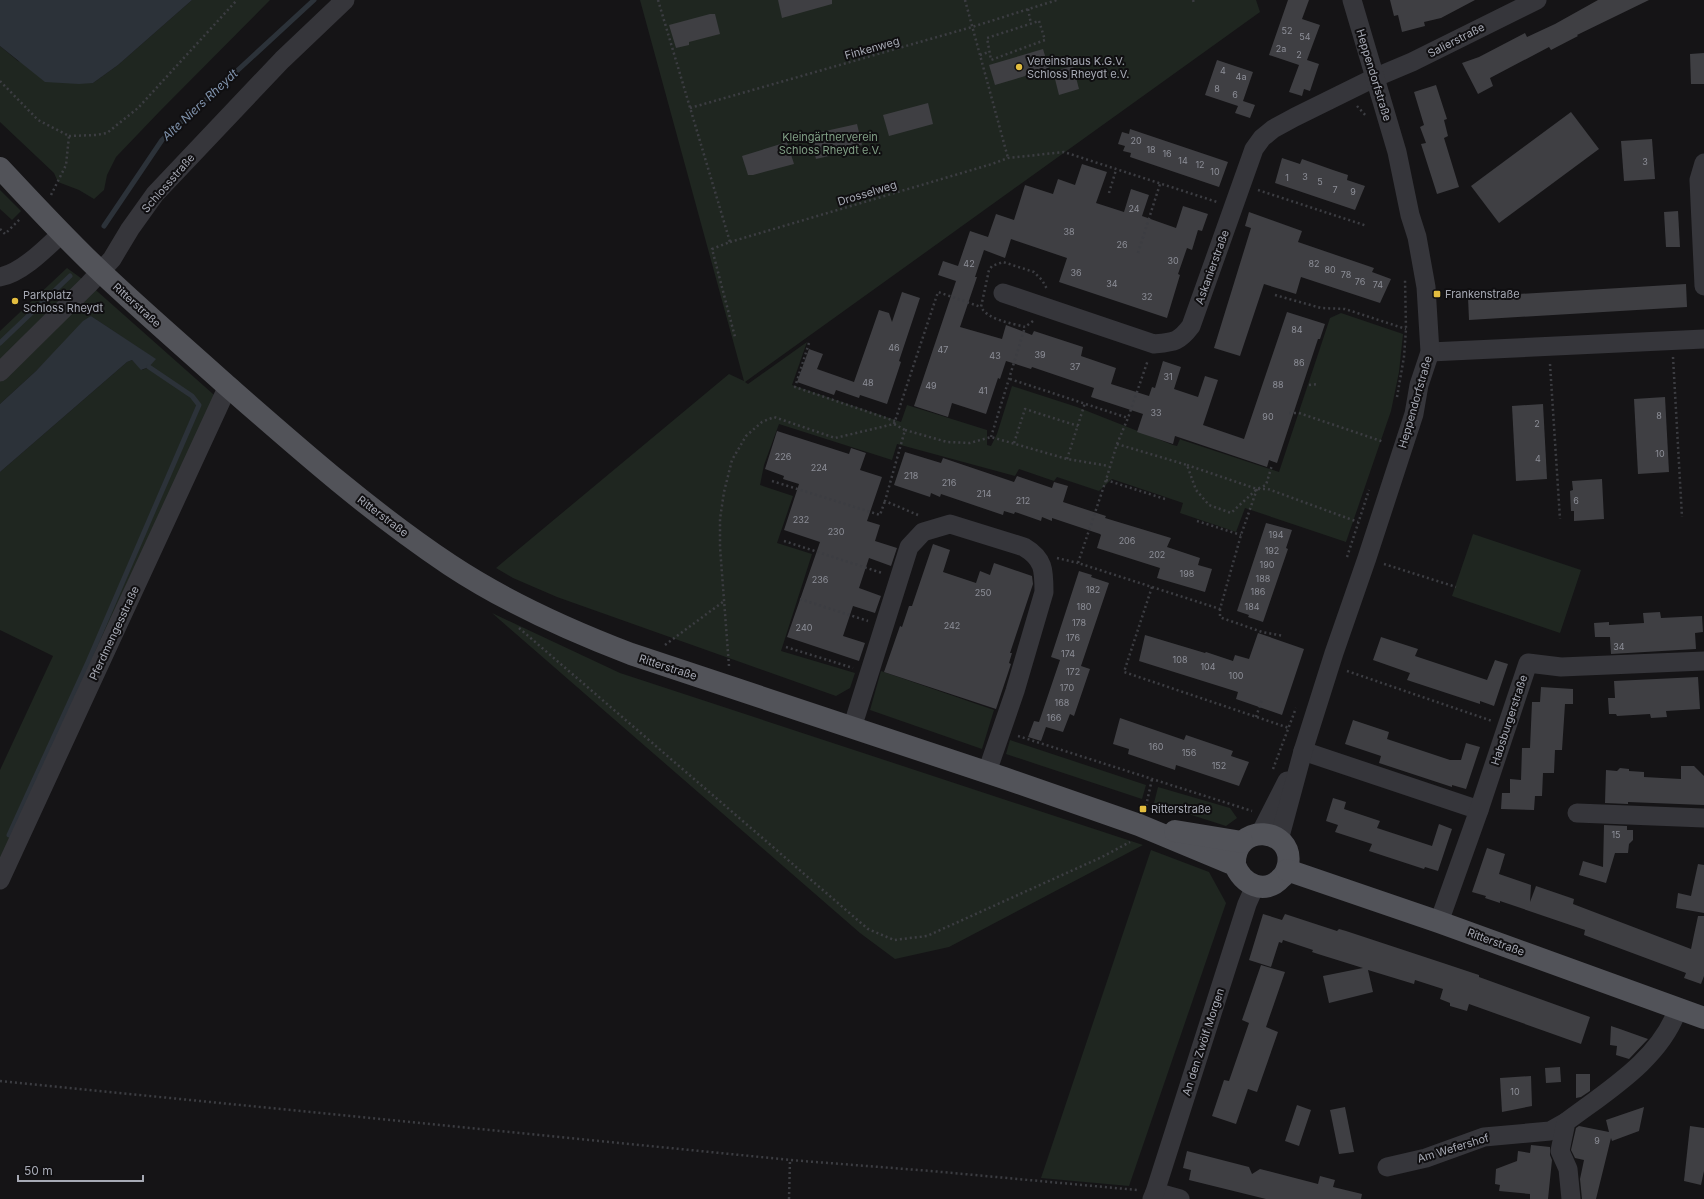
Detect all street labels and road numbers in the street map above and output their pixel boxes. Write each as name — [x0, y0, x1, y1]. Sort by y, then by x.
street label: Salierstraße — [1425, 20, 1487, 60]
street label: Heppendorfstraße — [1353, 27, 1395, 123]
street label: Finkenweg — [843, 34, 901, 62]
street label: Schlossstraße — [139, 151, 197, 215]
street label: Drosselweg — [836, 177, 898, 209]
street label: Askanierstraße — [1192, 228, 1232, 306]
street label: Ritterstraße — [110, 280, 164, 330]
street label: Heppendorfstraße — [1395, 354, 1435, 450]
street label: Ritterstraße — [355, 492, 411, 540]
street label: Pferdmengesstraße — [86, 584, 142, 682]
street label: Ritterstraße — [637, 651, 699, 683]
street label: Habsburgerstraße — [1488, 673, 1530, 767]
street label: Ritterstraße — [1465, 925, 1527, 959]
street label: An den Zwölf Morgen — [1179, 986, 1227, 1098]
street label: Am Wefershof — [1415, 1130, 1491, 1166]

